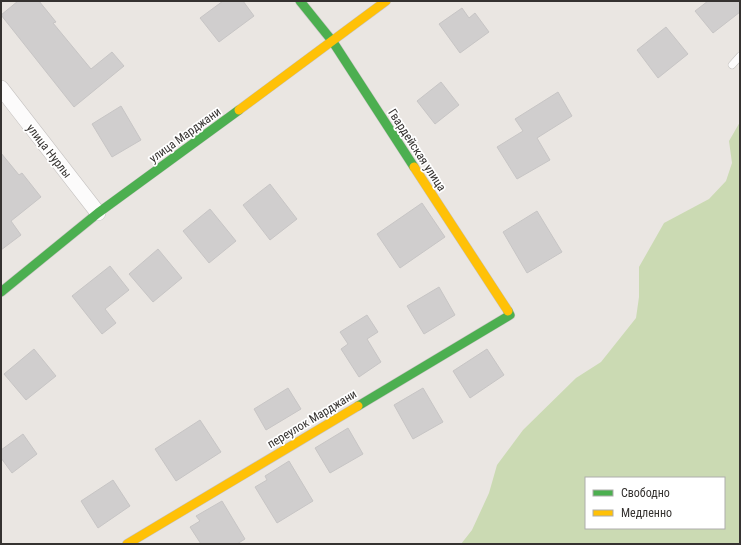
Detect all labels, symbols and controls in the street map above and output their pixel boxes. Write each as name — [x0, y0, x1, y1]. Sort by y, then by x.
street label: улица Марджани — [147, 104, 223, 166]
street label: Гвардейская улица — [385, 106, 449, 194]
street label: улица Нурлы — [24, 121, 74, 181]
street label: переулок Марджани — [265, 387, 359, 451]
legend — [585, 477, 725, 529]
text: Свободно — [621, 486, 670, 500]
text: Медленно — [621, 506, 672, 520]

